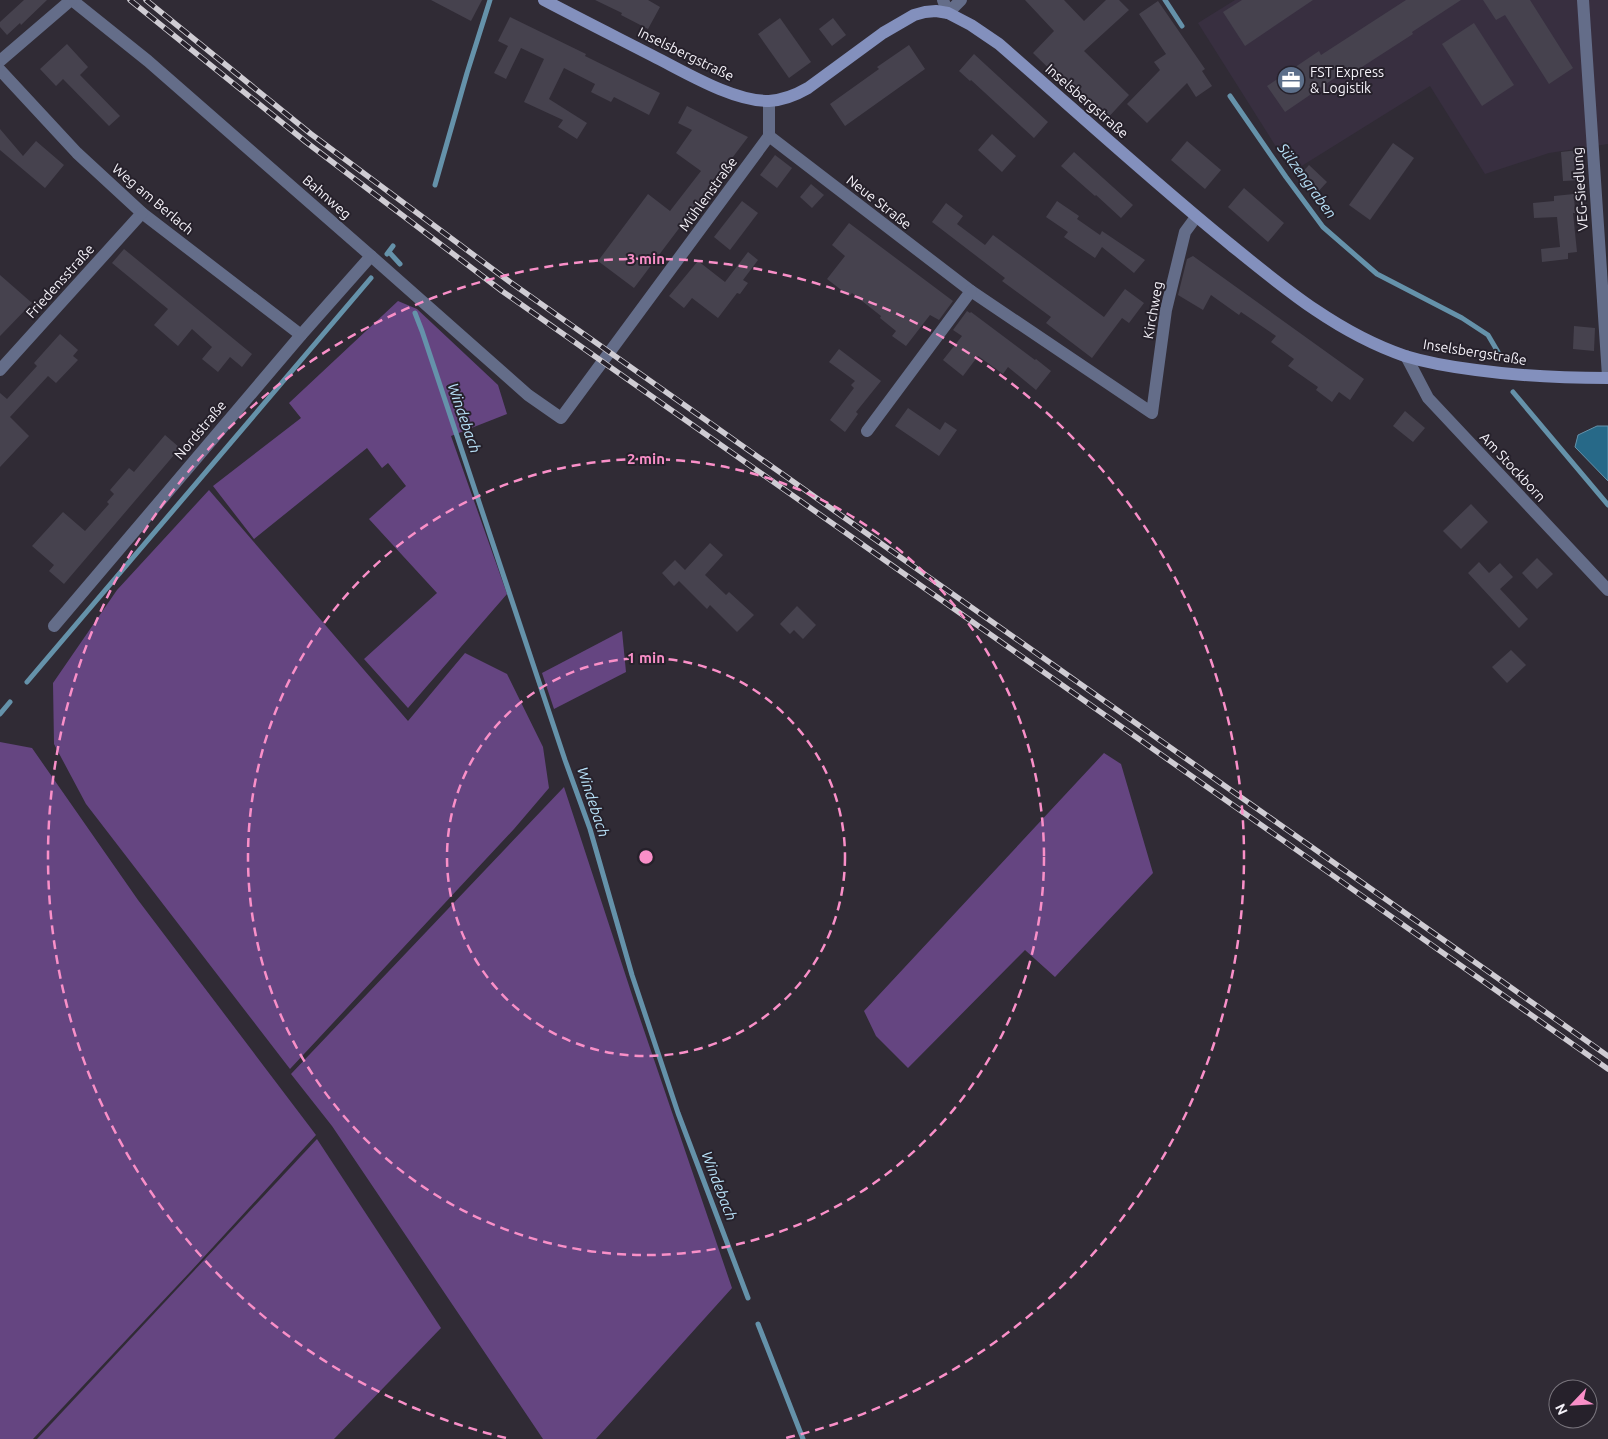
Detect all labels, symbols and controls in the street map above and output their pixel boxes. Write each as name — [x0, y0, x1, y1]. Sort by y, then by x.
street label: Inselsbergstraße — [635, 24, 737, 84]
street label: Inselsbergstraße — [1042, 61, 1132, 141]
place label: FST Express & Logistik — [1310, 64, 1384, 96]
office icon: FST Express & Logistik — [1276, 65, 1306, 95]
water label: Sülzengraben — [1274, 139, 1340, 222]
street label: VEG-Siedlung — [1569, 146, 1591, 232]
street label: Mühlenstraße — [676, 154, 740, 234]
street label: Weg am Berlach — [109, 160, 197, 238]
street label: Bahnweg — [300, 172, 354, 222]
street label: Neue Straße — [843, 172, 915, 232]
street label: Friedensstraße — [23, 241, 97, 321]
text: 3 min — [627, 250, 665, 267]
street label: Kirchweg — [1140, 280, 1166, 340]
street label: Inselsbergstraße — [1422, 336, 1528, 368]
water label: Windebach — [445, 381, 484, 455]
street label: Nordstraße — [171, 397, 229, 463]
street label: Am Stockborn — [1477, 429, 1549, 505]
text: 2 min — [627, 450, 665, 467]
text: 1 min — [627, 649, 665, 666]
water label: Windebach — [574, 765, 613, 839]
centre of rings — [637, 848, 655, 866]
water label: Windebach — [698, 1149, 740, 1223]
north arrow — [1548, 1379, 1598, 1429]
text: N — [1552, 1401, 1571, 1418]

